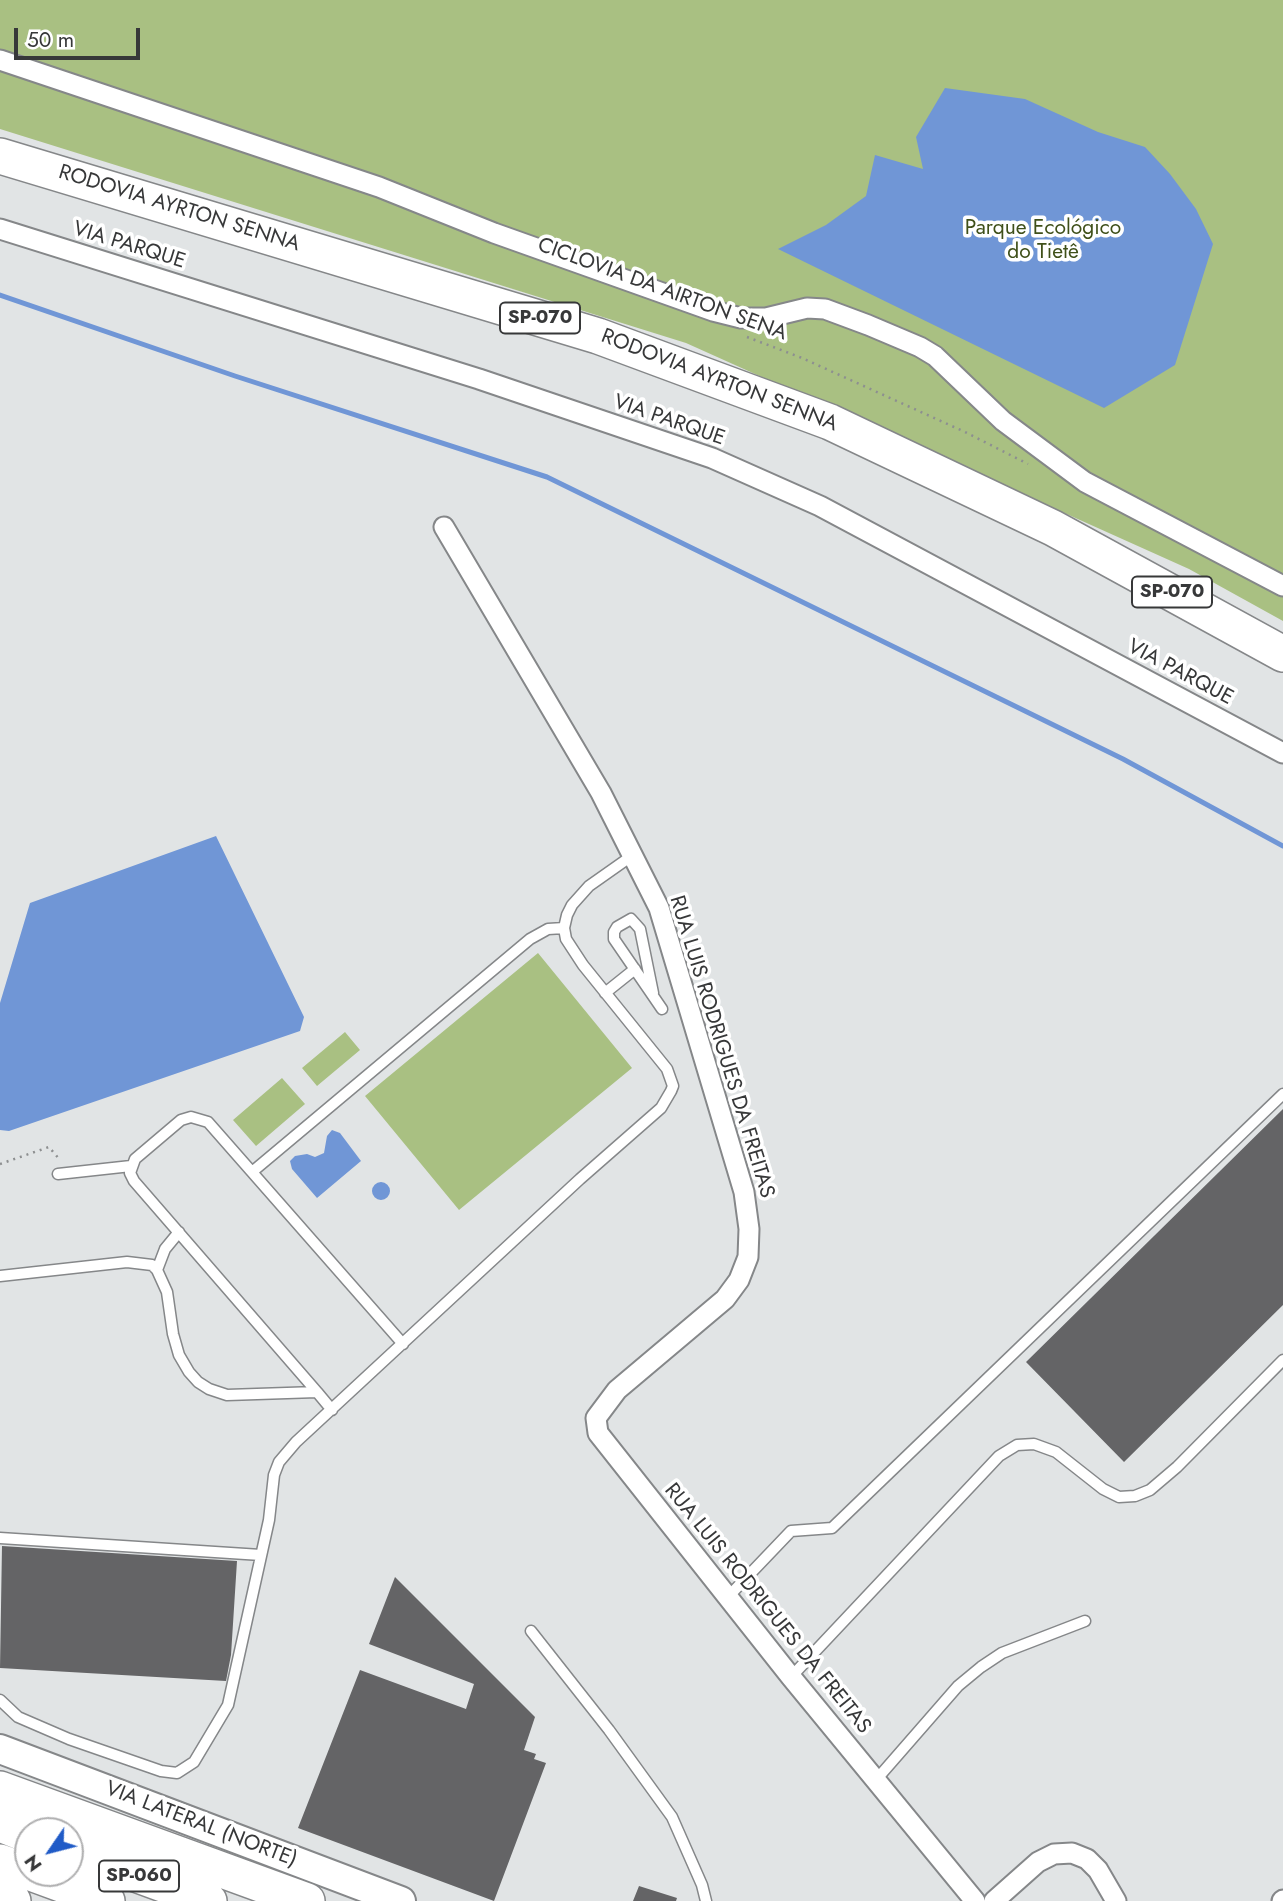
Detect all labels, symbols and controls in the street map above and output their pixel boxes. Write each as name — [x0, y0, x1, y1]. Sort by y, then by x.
scale bar — [18, 14, 144, 58]
text: 50 m — [27, 25, 74, 55]
street label: RODOVIA AYRTON SENNA — [55, 160, 303, 258]
park label: Parque Ecológico do Tietê — [965, 216, 1121, 266]
street label: VIA PARQUE — [70, 217, 188, 275]
street label: CICLOVIA DA AIRTON SENA — [534, 233, 790, 347]
road number: SP-070 — [500, 302, 580, 334]
street label: RODOVIA AYRTON SENNA — [597, 324, 841, 438]
street label: VIA PARQUE — [610, 390, 728, 452]
road number: SP-070 — [1132, 576, 1212, 608]
street label: VIA PARQUE — [1123, 635, 1237, 711]
street label: RUA LUIS RODRIGUES DA FREITAS — [663, 893, 779, 1201]
street label: RUA LUIS RODRIGUES DA FREITAS — [658, 1479, 876, 1739]
street label: VIA LATERAL (NORTE) — [102, 1777, 300, 1873]
north arrow — [14, 1817, 84, 1887]
text: N — [18, 1849, 48, 1877]
road number: SP-060 — [99, 1860, 179, 1892]

